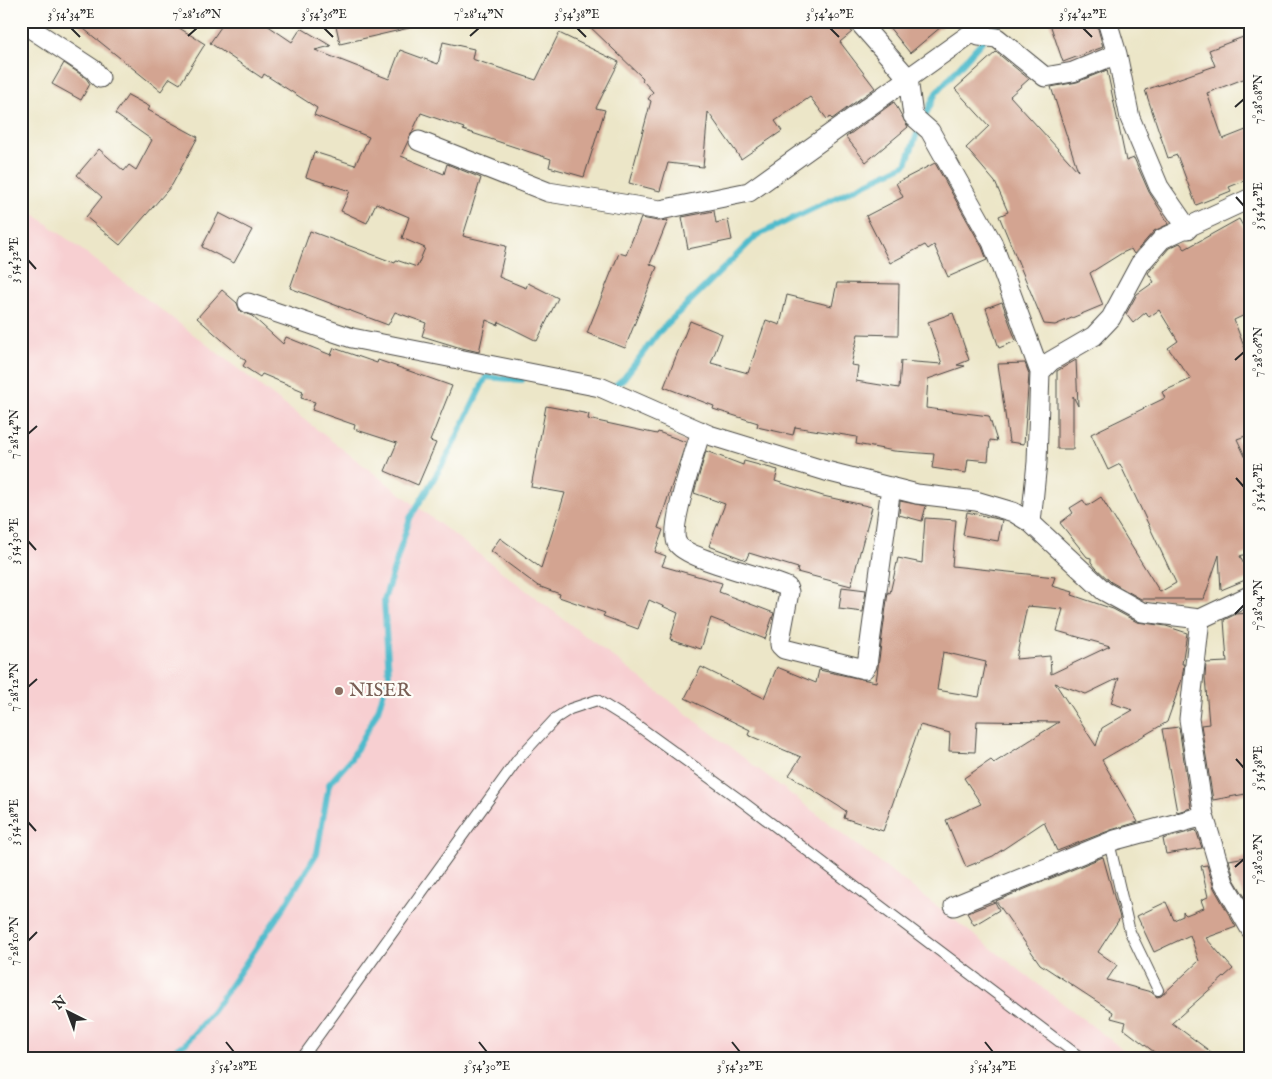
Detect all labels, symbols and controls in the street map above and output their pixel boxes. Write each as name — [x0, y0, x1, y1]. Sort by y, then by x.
text: 3°54'34"E — [48, 7, 94, 22]
text: 7°28'16"N — [173, 7, 222, 22]
text: 3°54'36"E — [301, 7, 347, 22]
text: 7°28'14"N — [454, 7, 504, 22]
text: 3°54'38"E — [554, 7, 600, 22]
text: 3°54'40"E — [806, 7, 854, 22]
text: 3°54'42"E — [1059, 7, 1107, 22]
text: 7°28'08"N — [1251, 73, 1266, 124]
text: 3°54'42"E — [1251, 182, 1266, 230]
text: 3°54'32"E — [7, 237, 22, 283]
text: 7°28'06"N — [1251, 326, 1266, 377]
text: 7°28'14"N — [7, 409, 22, 459]
text: 3°54'40"E — [1251, 463, 1266, 511]
text: 3°54'30"E — [7, 518, 22, 564]
text: 7°28'04"N — [1251, 579, 1266, 631]
text: 7°28'12"N — [7, 662, 22, 712]
place label: NISER — [349, 679, 412, 703]
marker: NISER — [333, 685, 345, 697]
text: 3°54'38"E — [1251, 745, 1266, 791]
text: 3°54'28"E — [7, 799, 22, 845]
text: 7°28'02"N — [1251, 833, 1266, 884]
text: 7°28'10"N — [7, 916, 22, 966]
north arrow — [42, 986, 92, 1036]
text: N — [49, 992, 70, 1014]
text: 3°54'28"E — [211, 1059, 257, 1074]
text: 3°54'30"E — [464, 1059, 510, 1074]
text: 3°54'32"E — [717, 1059, 763, 1074]
text: 3°54'34"E — [970, 1059, 1016, 1074]

